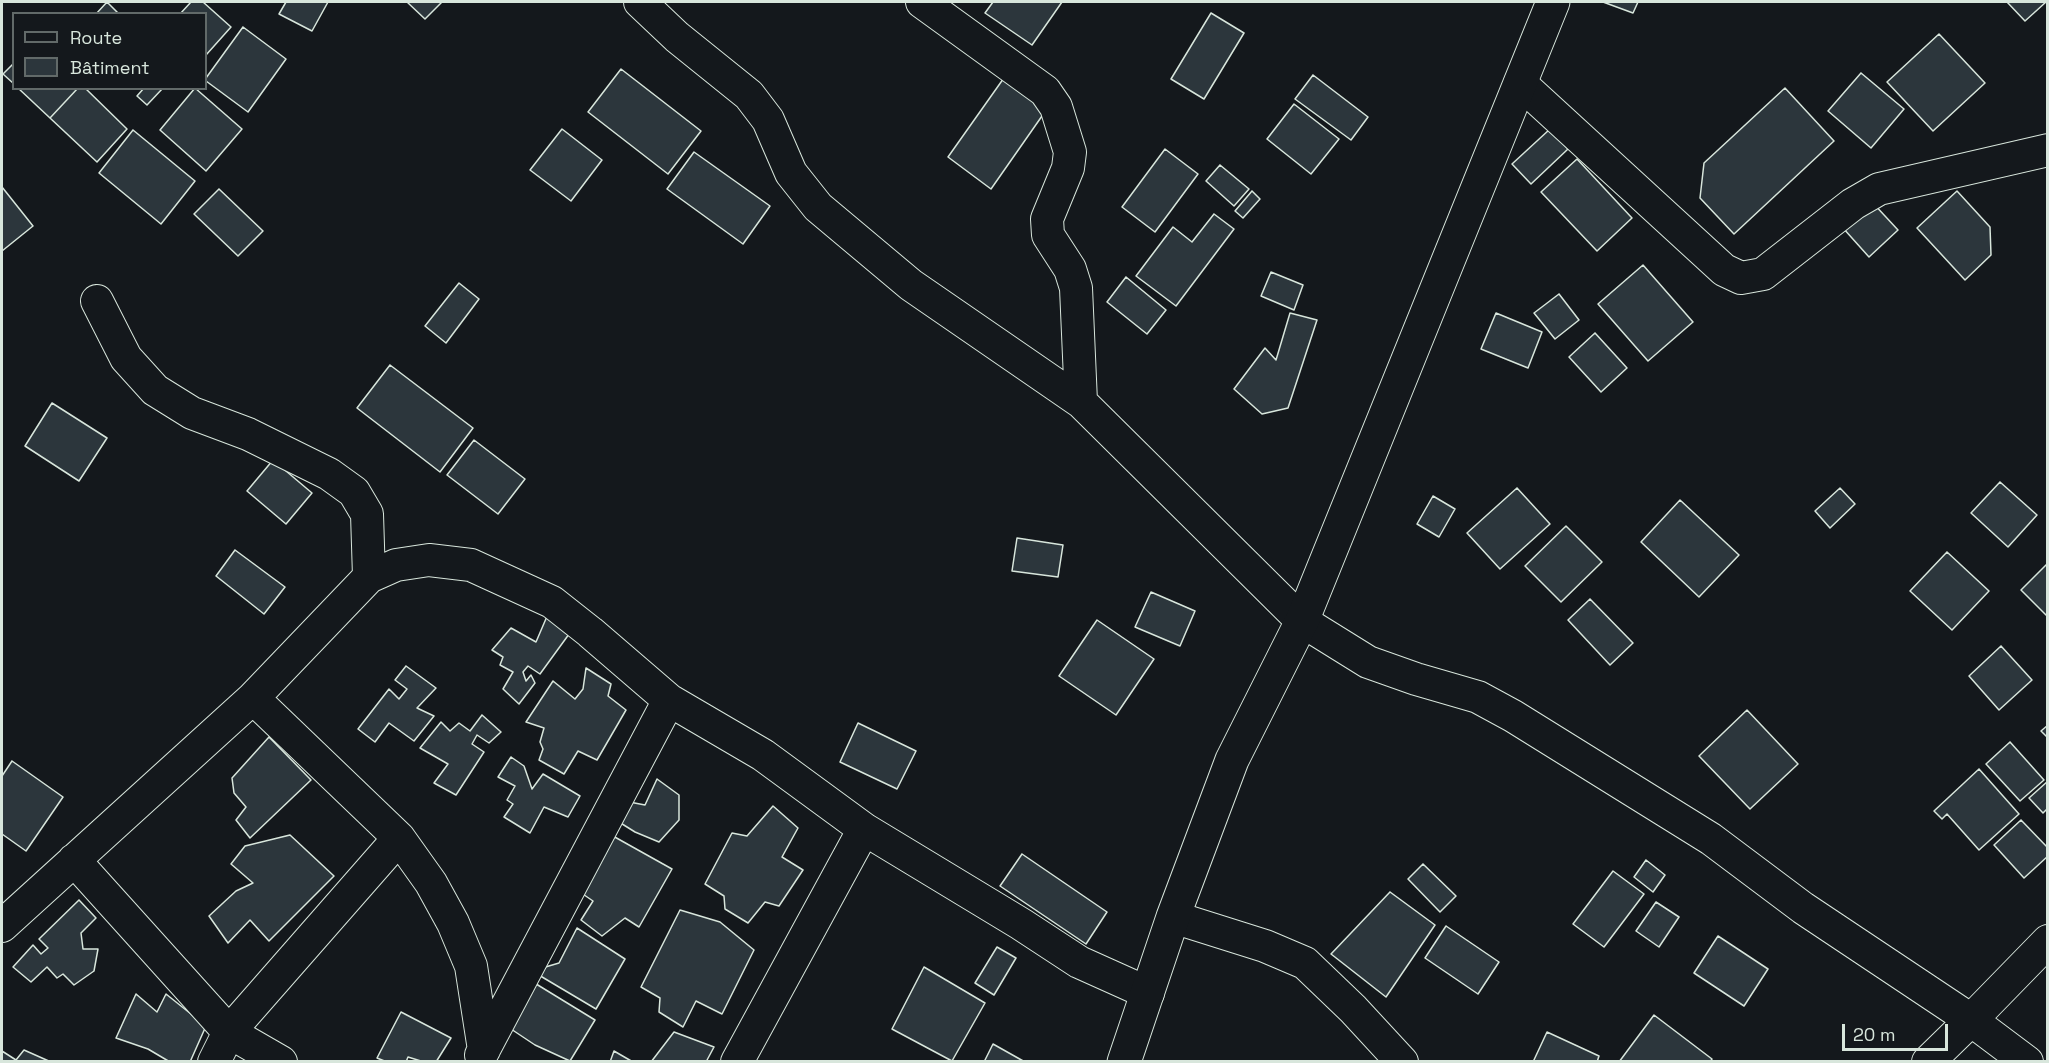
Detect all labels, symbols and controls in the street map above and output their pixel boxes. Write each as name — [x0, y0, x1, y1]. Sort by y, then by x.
legend — [12, 12, 207, 90]
text: Route — [70, 26, 122, 49]
text: Bâtiment — [70, 56, 150, 79]
scale bar — [1845, 1012, 1952, 1050]
text: 20 m — [1853, 1023, 1896, 1046]

